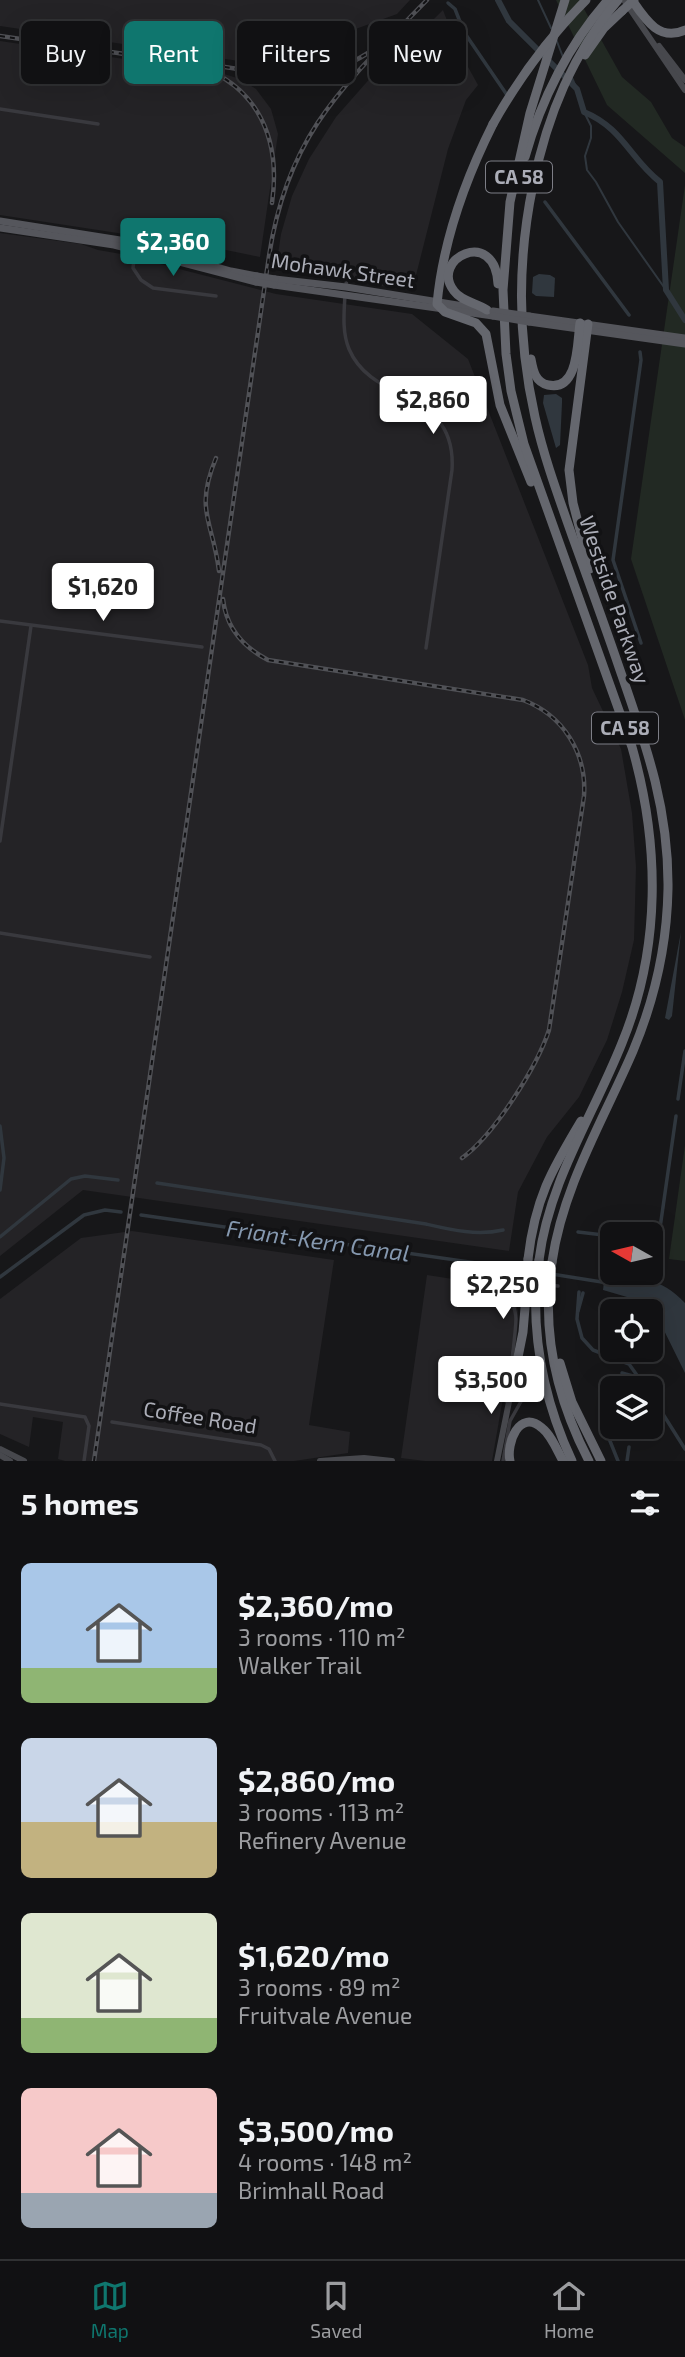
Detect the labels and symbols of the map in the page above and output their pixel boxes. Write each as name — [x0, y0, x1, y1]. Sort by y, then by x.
road number: CA 58 — [486, 162, 552, 192]
pin: $2,360 — [116, 218, 230, 278]
street label: Mohawk Street — [270, 247, 417, 292]
pin: $2,860 — [376, 376, 490, 436]
street label: Westside Parkway — [575, 512, 656, 687]
pin: $1,620 — [46, 564, 160, 623]
road number: CA 58 — [592, 712, 658, 744]
water label: Friant-Kern Canal — [225, 1213, 412, 1267]
north arrow — [600, 1222, 663, 1284]
pin: $2,250 — [446, 1262, 560, 1321]
pin: $3,500 — [434, 1356, 548, 1416]
street label: Coffee Road — [142, 1395, 259, 1438]

